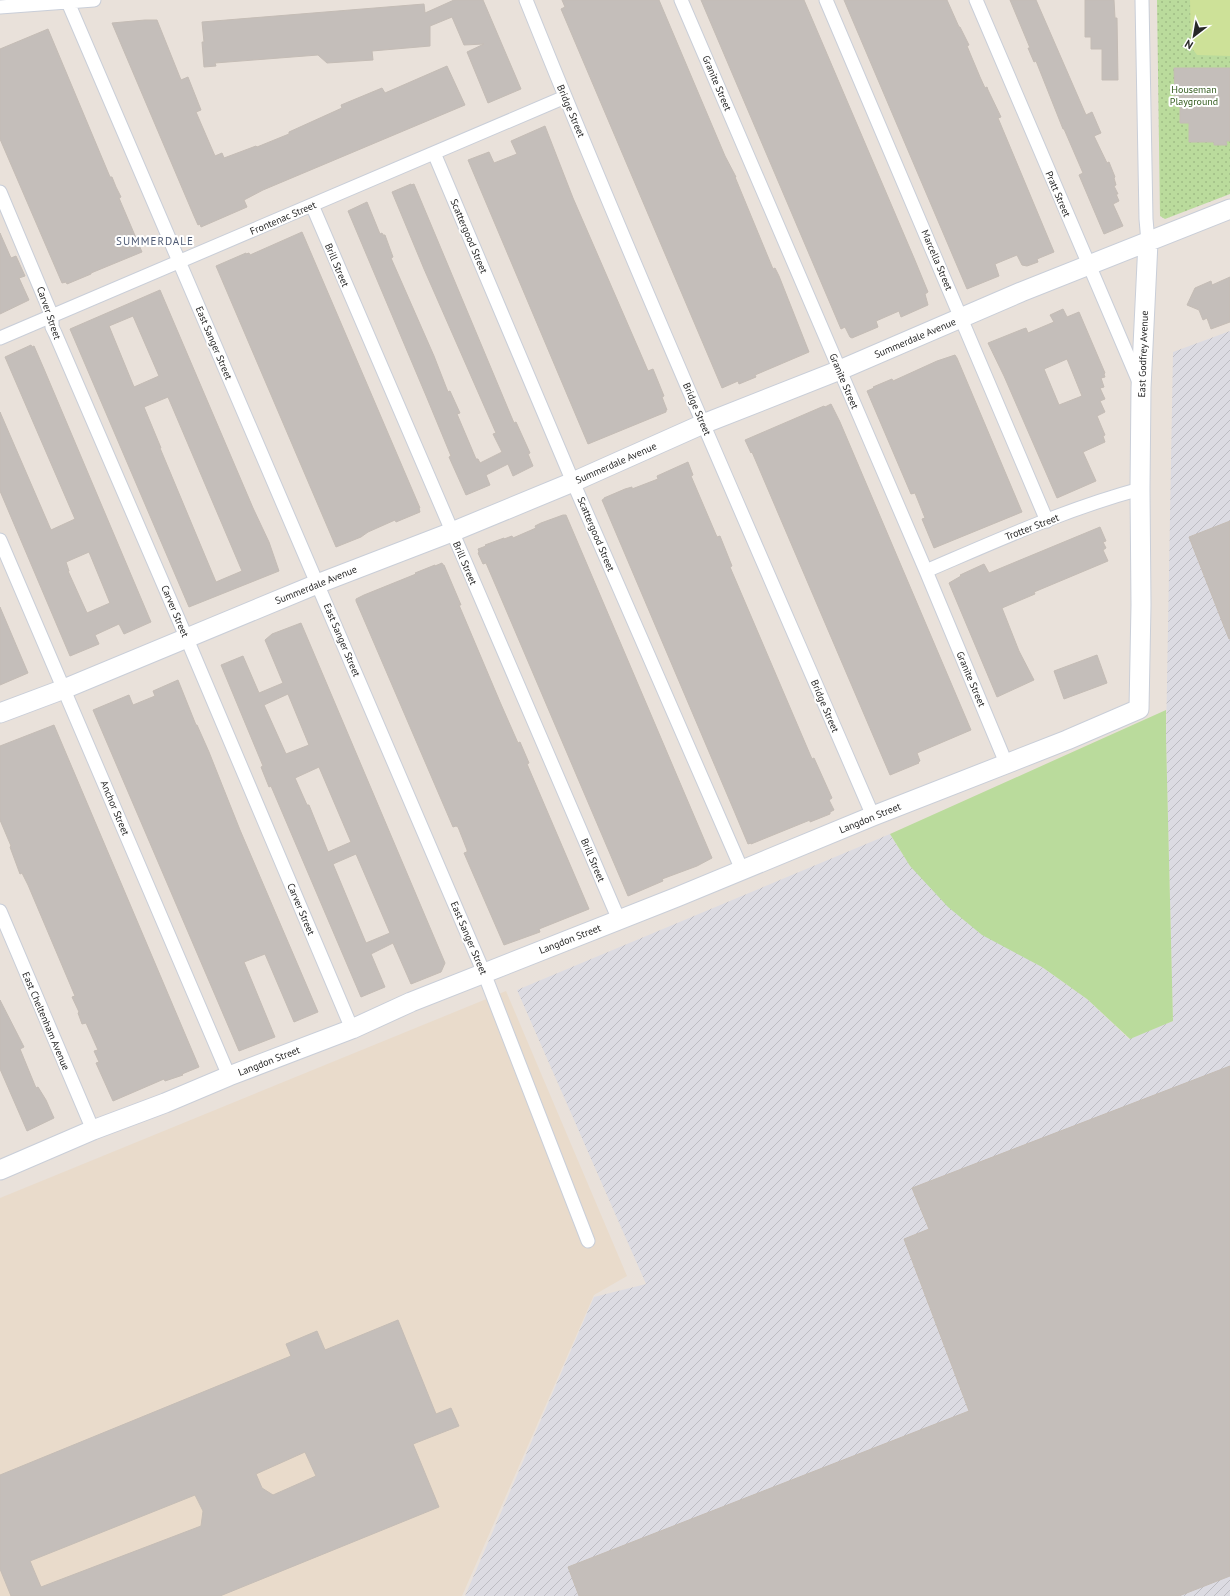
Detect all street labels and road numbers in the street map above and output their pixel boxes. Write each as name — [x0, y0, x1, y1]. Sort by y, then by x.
street label: Granite Street — [699, 53, 735, 113]
street label: Bridge Street — [554, 83, 588, 140]
street label: Pratt Street — [1043, 169, 1074, 219]
street label: Scattergood Street — [447, 197, 491, 276]
street label: Frontenac Street — [248, 198, 319, 238]
street label: Marcella Street — [918, 228, 956, 293]
street label: Brill Street — [322, 241, 352, 289]
street label: Carver Street — [34, 285, 64, 342]
street label: East Sanger Street — [193, 304, 236, 382]
street label: East Godfrey Avenue — [1135, 310, 1151, 398]
street label: Summerdale Avenue — [872, 315, 958, 361]
street label: Granite Street — [826, 351, 862, 411]
street label: Bridge Street — [680, 381, 714, 438]
street label: Summerdale Avenue — [573, 439, 659, 487]
street label: Scattergood Street — [574, 495, 618, 574]
street label: Trotter Street — [1003, 511, 1061, 543]
street label: Brill Street — [450, 539, 480, 587]
street label: Summerdale Avenue — [273, 563, 359, 607]
street label: Carver Street — [158, 583, 192, 640]
street label: East Sanger Street — [321, 601, 364, 679]
street label: Granite Street — [953, 649, 989, 709]
street label: Bridge Street — [808, 678, 842, 735]
street label: Anchor Street — [98, 779, 133, 838]
street label: Langdon Street — [837, 800, 903, 836]
street label: Brill Street — [578, 836, 608, 884]
street label: Carver Street — [284, 881, 318, 938]
street label: East Sanger Street — [448, 899, 491, 977]
street label: Langdon Street — [537, 921, 603, 957]
street label: East Cheltenham Avenue — [19, 970, 73, 1072]
street label: Langdon Street — [236, 1043, 302, 1079]

